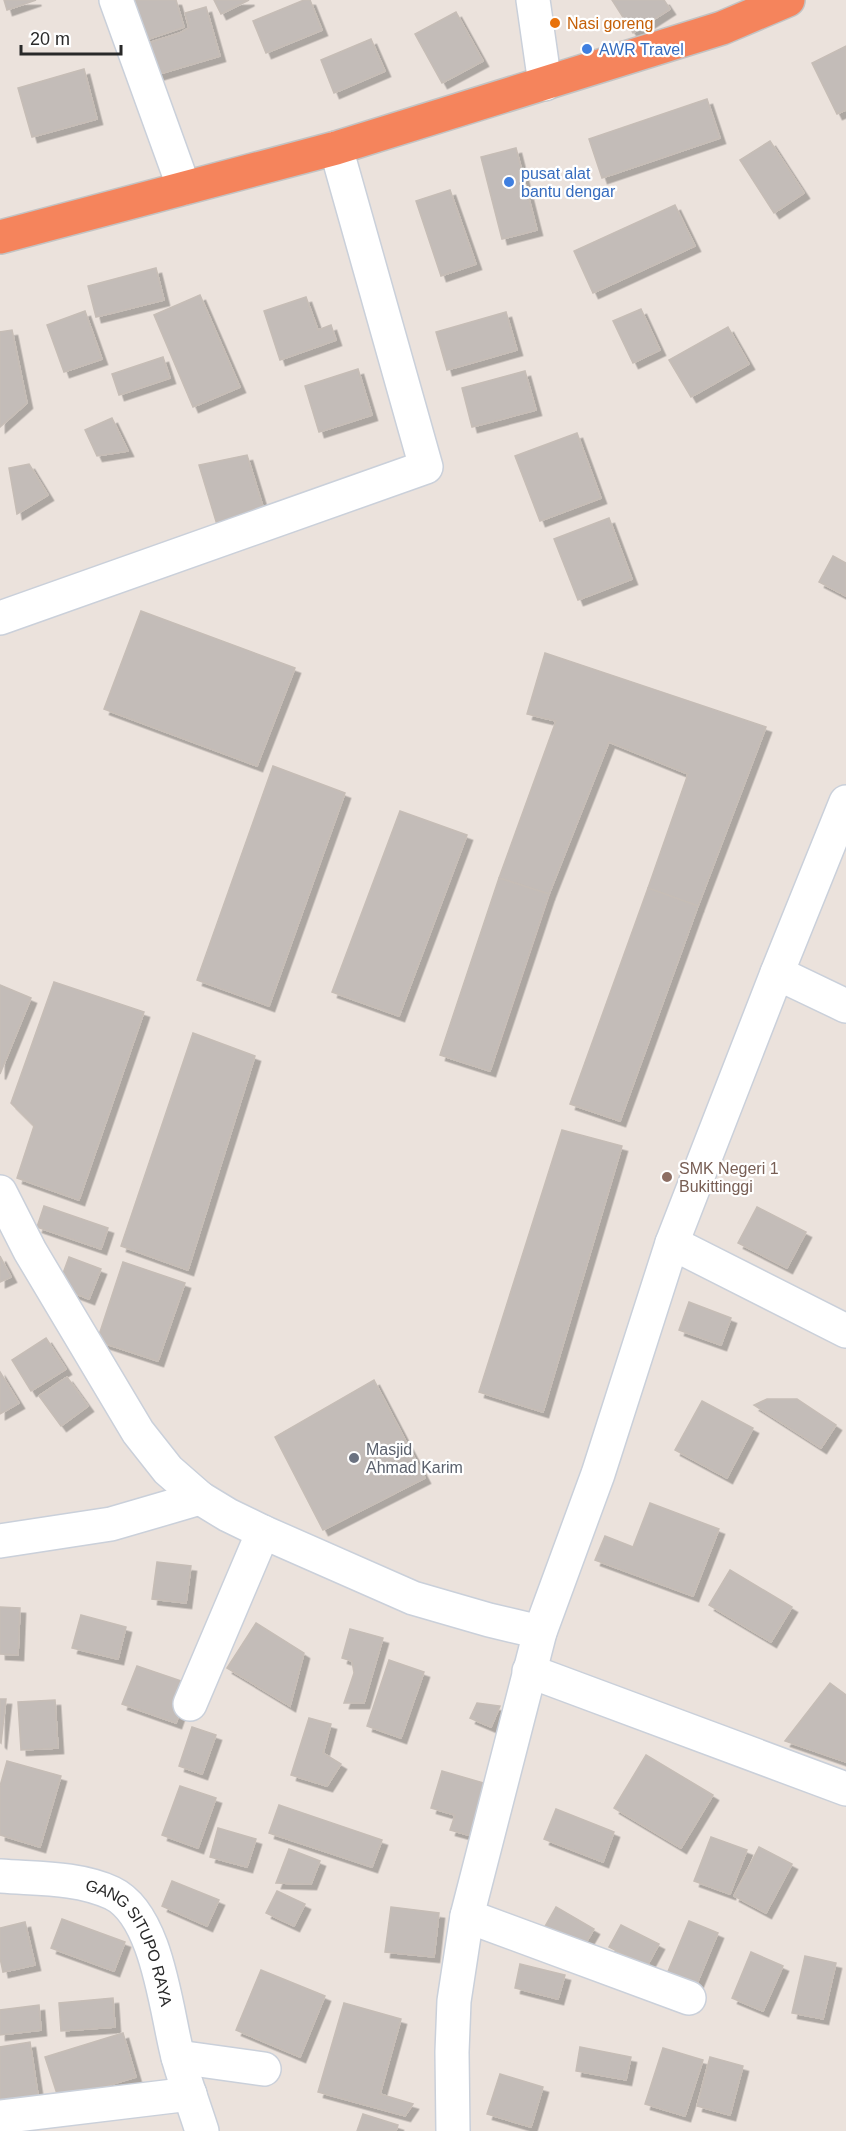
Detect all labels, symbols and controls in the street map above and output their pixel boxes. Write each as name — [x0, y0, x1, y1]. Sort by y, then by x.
place label: Nasi goreng — [567, 15, 653, 32]
marker: Nasi goreng — [548, 16, 562, 30]
scale bar — [21, 18, 122, 56]
text: 20 m — [30, 29, 70, 49]
place label: AWR Travel — [599, 41, 684, 58]
marker: AWR Travel — [580, 42, 594, 56]
place label: pusat alat bantu dengar — [521, 165, 616, 200]
marker: pusat alat bantu dengar — [502, 175, 516, 189]
place label: SMK Negeri 1 Bukittinggi — [679, 1160, 779, 1195]
marker: SMK Negeri 1 Bukittinggi — [660, 1170, 674, 1184]
place label: Masjid Ahmad Karim — [366, 1441, 463, 1476]
marker: Masjid Ahmad Karim — [347, 1451, 361, 1465]
street label: GANG SITUPO RAYA — [84, 1876, 175, 2008]

